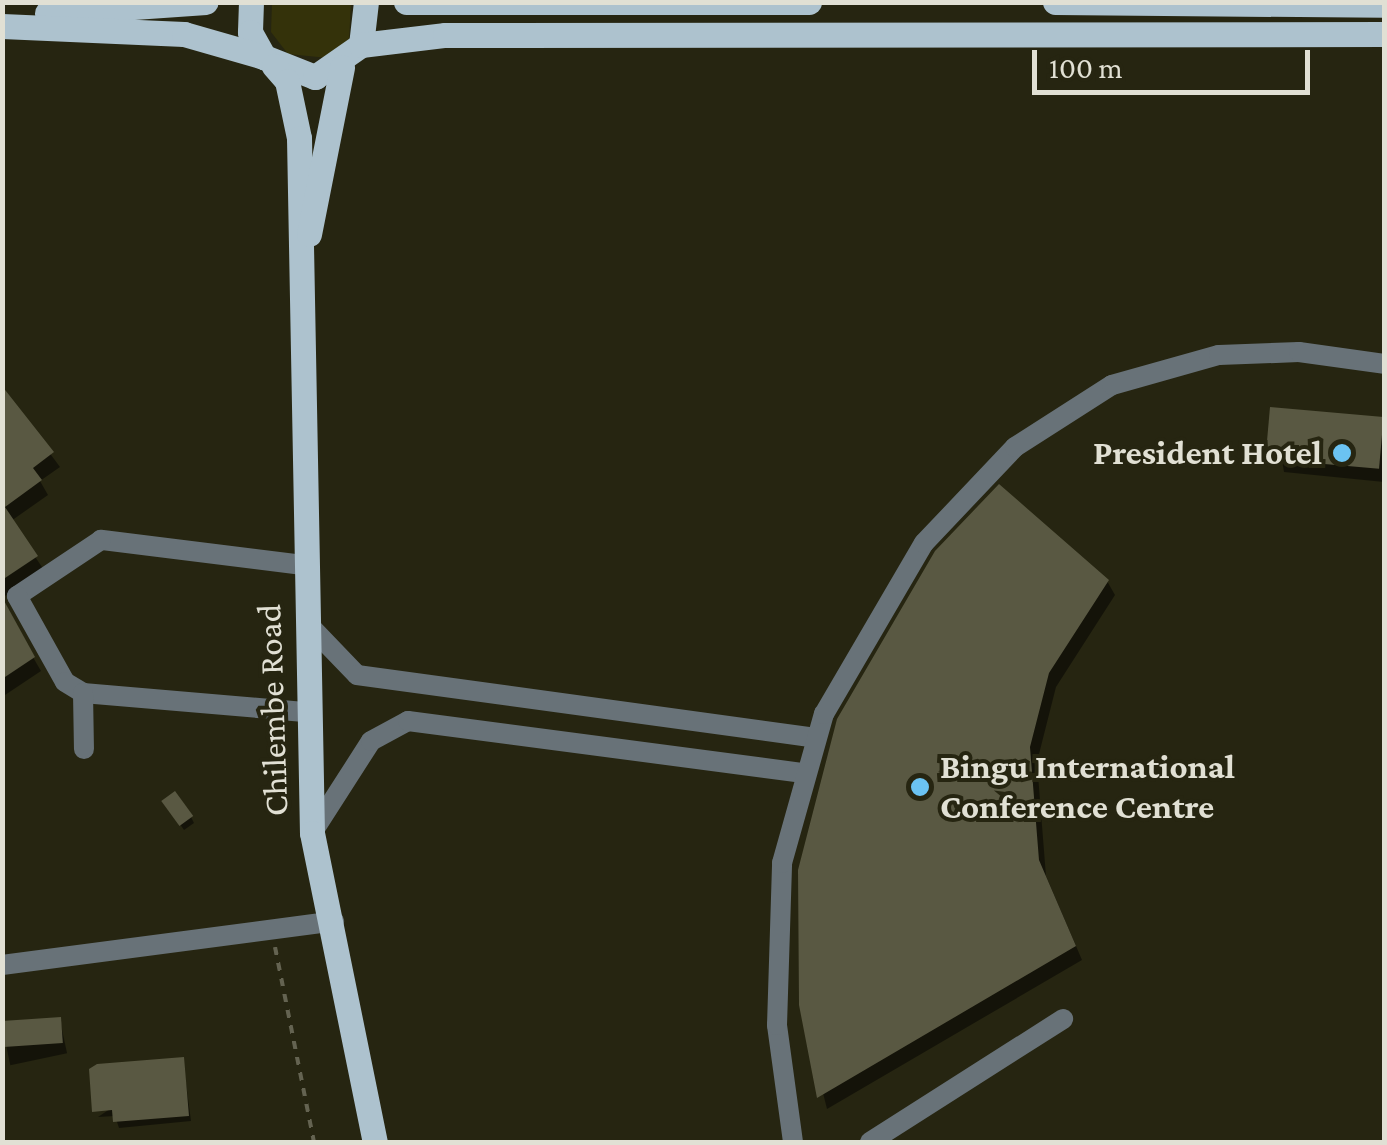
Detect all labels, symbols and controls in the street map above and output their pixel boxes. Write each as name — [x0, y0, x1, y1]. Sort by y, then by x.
scale bar — [1037, 30, 1314, 92]
text: 100 m — [1049, 51, 1123, 84]
place label: President Hotel — [1093, 432, 1322, 474]
marker: President Hotel — [1331, 442, 1353, 464]
street label: Chilembe Road — [248, 603, 298, 817]
place label: Bingu International Conference Centre — [940, 746, 1235, 828]
marker: Bingu International Conference Centre — [909, 776, 931, 798]

